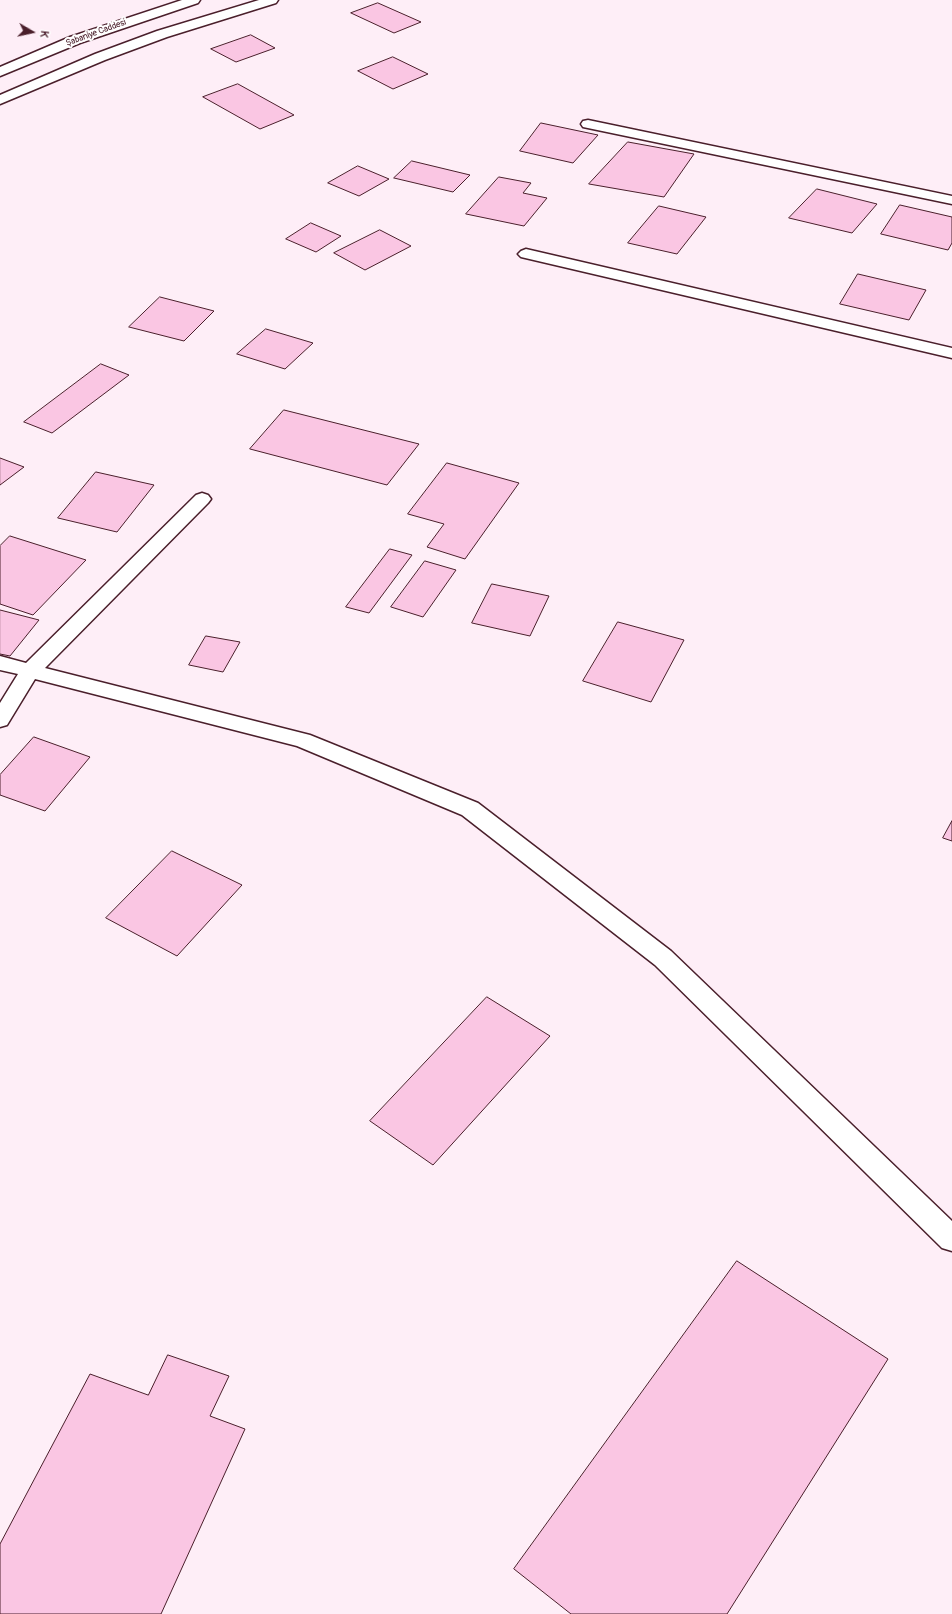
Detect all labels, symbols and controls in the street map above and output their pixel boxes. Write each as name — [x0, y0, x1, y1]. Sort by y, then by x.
north arrow — [12, 12, 52, 52]
street label: Şabaniye Caddesi — [64, 17, 128, 49]
text: K — [37, 30, 51, 38]

